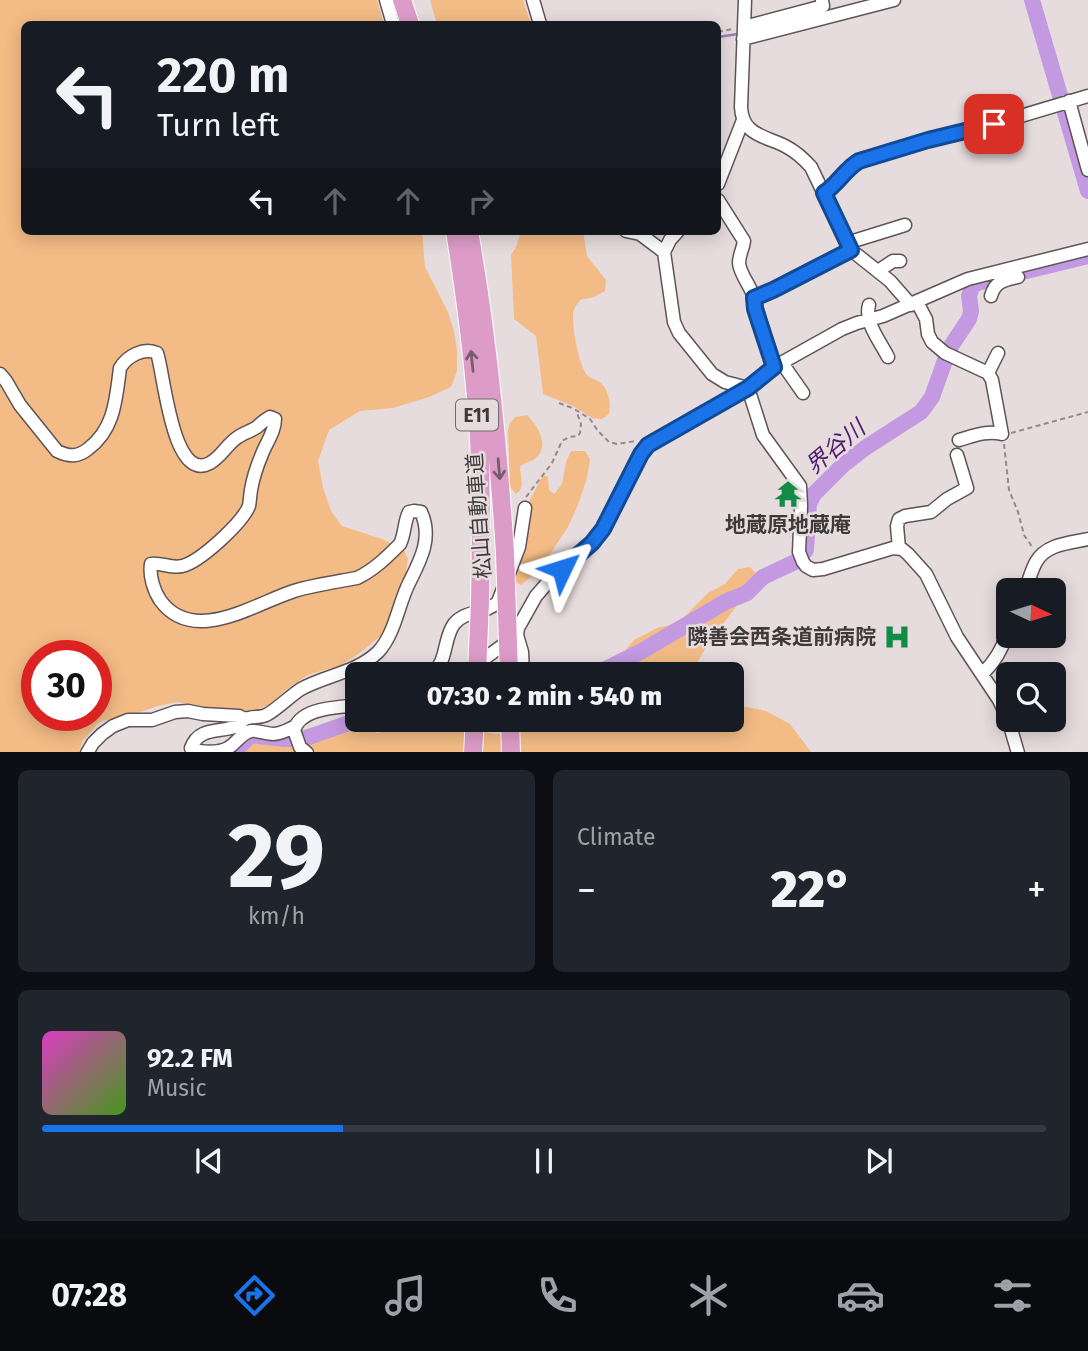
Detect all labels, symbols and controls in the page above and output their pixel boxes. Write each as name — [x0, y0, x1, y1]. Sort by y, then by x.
text: 220 m — [157, 46, 289, 105]
icon: left — [42, 49, 133, 140]
pin — [964, 94, 1024, 154]
icon: arrive — [975, 105, 1013, 143]
text: Turn left — [157, 106, 279, 144]
icon: left — [243, 182, 281, 220]
icon: ahead — [316, 182, 354, 220]
icon: ahead — [389, 182, 427, 220]
icon: right — [462, 182, 500, 220]
one-way arrow — [465, 350, 478, 373]
road number: E11 — [456, 400, 498, 430]
water label: 界谷川 — [800, 412, 873, 480]
street label: 松山自動車道 — [462, 452, 496, 580]
one-way arrow — [493, 457, 506, 480]
temple icon: 地蔵原地蔵庵 — [773, 479, 803, 509]
place label: 地蔵原地蔵庵 — [725, 512, 851, 538]
position arrow — [525, 532, 599, 606]
north arrow — [996, 578, 1066, 648]
map controls — [996, 578, 1066, 732]
hospital icon: 隣善会西条道前病院 — [882, 622, 912, 652]
place label: 隣善会西条道前病院 — [687, 624, 876, 650]
speed limit sign: 30 — [21, 640, 112, 731]
button: search — [996, 662, 1066, 732]
text: 07:30 · 2 min · 540 m — [427, 681, 662, 712]
text: 29 — [228, 802, 325, 911]
text: Climate — [577, 823, 656, 851]
text: 22° — [771, 858, 852, 921]
text: − — [577, 867, 596, 913]
text: + — [1027, 867, 1046, 913]
text: km/h — [248, 902, 305, 930]
text: 92.2 FM — [147, 1043, 233, 1074]
text: Music — [147, 1074, 207, 1102]
icon: previous — [190, 1142, 228, 1180]
icon: pause — [525, 1142, 563, 1180]
icon: next — [860, 1142, 898, 1180]
icon: directions — [230, 1271, 279, 1320]
icon: music — [381, 1271, 430, 1320]
icon: phone — [533, 1271, 582, 1320]
icon: climate — [684, 1271, 733, 1320]
icon: car — [836, 1271, 885, 1320]
icon: filters — [988, 1271, 1037, 1320]
text: 07:28 — [51, 1276, 127, 1314]

